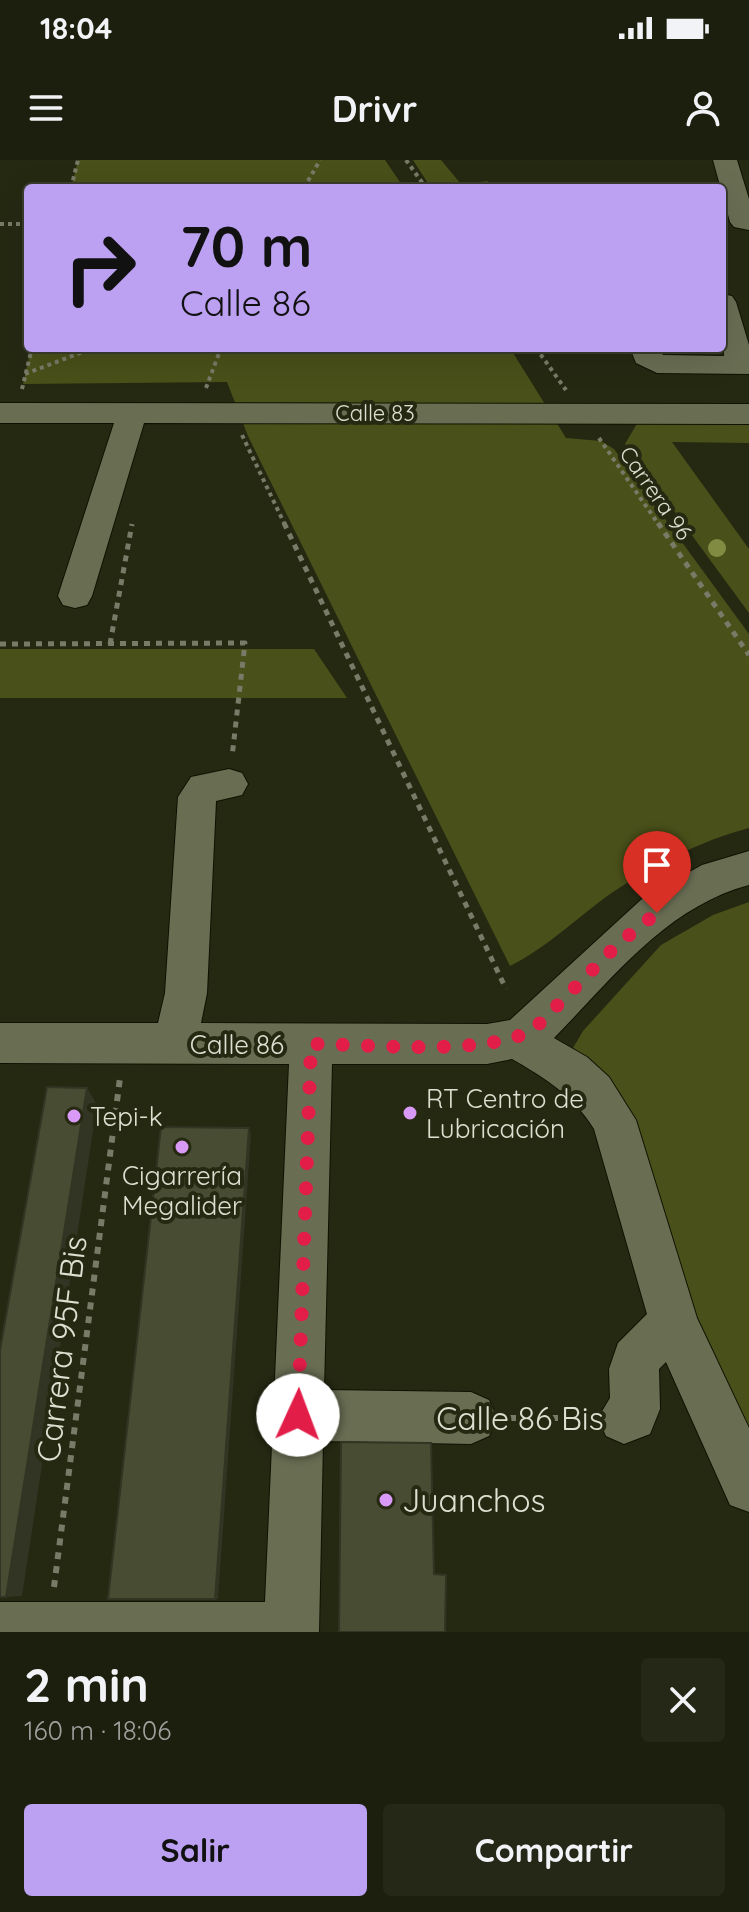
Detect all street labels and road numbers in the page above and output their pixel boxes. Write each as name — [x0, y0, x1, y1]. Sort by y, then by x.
street label: Calle 83 — [335, 399, 415, 427]
street label: Carrera 96 — [613, 441, 699, 545]
street label: Calle 86 — [190, 1028, 284, 1061]
street label: Carrera 95F Bis — [27, 1234, 95, 1464]
street label: Calle 86 Bis — [436, 1398, 604, 1438]

